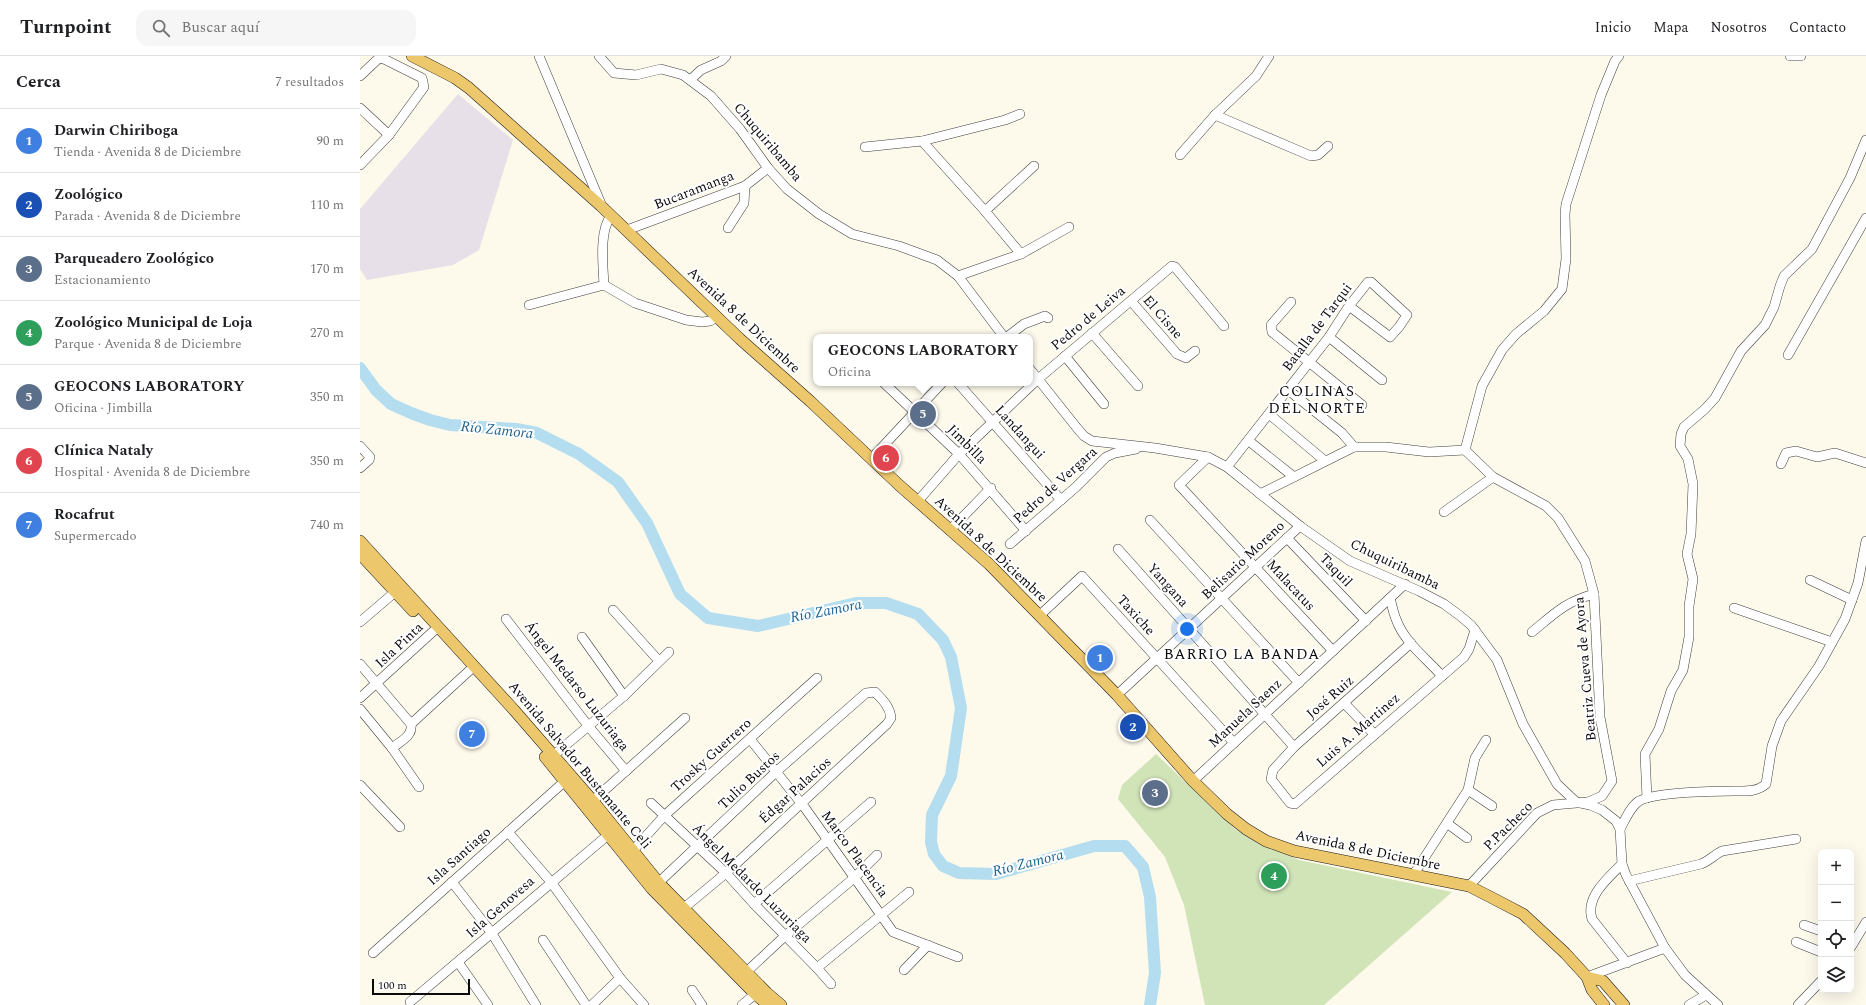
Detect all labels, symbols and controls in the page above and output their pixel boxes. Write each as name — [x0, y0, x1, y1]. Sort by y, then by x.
search box — [136, 10, 416, 46]
text: Turnpoint — [20, 13, 112, 42]
text: Buscar aquí — [182, 16, 259, 39]
icon: search — [150, 17, 172, 39]
text: Inicio — [1595, 17, 1631, 38]
text: Mapa — [1653, 17, 1688, 38]
text: Nosotros — [1710, 17, 1767, 38]
text: Contacto — [1789, 17, 1846, 38]
text: Cerca — [16, 69, 61, 95]
text: 7 resultados — [275, 72, 344, 92]
street label: Chuquiribamba — [729, 98, 807, 186]
text: Darwin Chiriboga — [54, 119, 178, 142]
text: 1 — [25, 131, 33, 151]
text: 90 m — [317, 131, 344, 151]
text: Tienda · Avenida 8 de Diciembre — [54, 142, 241, 162]
street label: Bucaramanga — [651, 165, 737, 215]
text: Zoológico — [54, 183, 123, 206]
text: 2 — [25, 195, 33, 215]
text: 110 m — [310, 195, 344, 215]
text: Parada · Avenida 8 de Diciembre — [54, 206, 241, 226]
text: Parqueadero Zoológico — [54, 247, 214, 270]
text: 3 — [25, 259, 33, 279]
text: 170 m — [310, 259, 344, 279]
street label: Avenida 8 de Diciembre — [683, 262, 805, 378]
text: Estacionamiento — [54, 270, 151, 290]
street label: Batalla de Tarqui — [1277, 278, 1357, 376]
street label: Pedro de Leiva — [1046, 280, 1130, 355]
street label: El Cisne — [1138, 290, 1188, 344]
text: Zoológico Municipal de Loja — [54, 311, 252, 334]
text: 4 — [25, 323, 33, 343]
text: 270 m — [310, 323, 344, 343]
text: Parque · Avenida 8 de Diciembre — [54, 334, 241, 354]
popup — [813, 334, 1033, 386]
text: GEOCONS LABORATORY — [828, 339, 1018, 362]
text: Oficina — [828, 362, 871, 382]
text: GEOCONS LABORATORY — [54, 375, 245, 398]
district label: COLINAS DEL NORTE — [1268, 380, 1366, 420]
text: 5 — [25, 387, 33, 407]
text: 350 m — [310, 387, 344, 407]
text: Oficina · Jimbilla — [54, 398, 152, 418]
pin: 5 — [910, 399, 936, 429]
street label: Landangui — [990, 400, 1050, 464]
water label: Río Zamora — [460, 415, 535, 445]
street label: Jimbilla — [942, 419, 992, 469]
text: Clínica Nataly — [54, 439, 153, 462]
street label: Pedro de Vergara — [1008, 441, 1102, 529]
pin: 6 — [873, 443, 899, 473]
text: 6 — [25, 451, 33, 471]
text: 350 m — [310, 451, 344, 471]
text: Hospital · Avenida 8 de Diciembre — [54, 462, 250, 482]
street label: Avenida 8 de Diciembre — [930, 491, 1052, 607]
text: Rocafrut — [54, 503, 115, 526]
text: 7 — [25, 515, 33, 535]
text: 740 m — [310, 515, 344, 535]
street label: Belisario Moreno — [1197, 516, 1289, 604]
text: Supermercado — [54, 526, 137, 546]
street label: Chuquiribamba — [1347, 533, 1444, 595]
street label: Taquil — [1315, 548, 1357, 592]
street label: Malacatus — [1262, 555, 1320, 615]
street label: Yangana — [1142, 558, 1194, 612]
street label: Taxiche — [1112, 590, 1160, 640]
water label: Río Zamora — [788, 593, 864, 629]
street label: Beatriz Cueva de Ayora — [1568, 596, 1602, 742]
street label: Ángel Medarso Luzuriaga — [519, 616, 635, 756]
street label: Isla Pinta — [370, 617, 428, 673]
your location — [1177, 619, 1197, 639]
pin: 1 — [1087, 643, 1113, 673]
district label: BARRIO LA BANDA — [1164, 643, 1320, 666]
street label: José Ruiz — [1301, 670, 1359, 724]
street label: Manuela Saenz — [1204, 673, 1286, 753]
street label: Avenida Salvador Bustamante Celi — [503, 677, 657, 853]
street label: Luis A. Martinez — [1311, 688, 1405, 772]
pin: 2 — [1120, 712, 1146, 742]
street label: Trosky Guerrero — [666, 713, 756, 797]
pin: 7 — [459, 719, 485, 749]
street label: Tulio Bustos — [713, 746, 785, 814]
street label: Édgar Palacios — [754, 752, 836, 828]
pin: 3 — [1142, 778, 1168, 808]
street label: P.Pacheco — [1478, 796, 1538, 856]
street label: Marco Placencia — [816, 806, 894, 902]
street label: Ángel Medardo Luzuriaga — [687, 818, 817, 948]
street label: Isla Santiago — [422, 821, 496, 891]
street label: Avenida 8 de Diciembre — [1294, 824, 1443, 876]
water label: Río Zamora — [990, 843, 1066, 883]
map controls — [1818, 849, 1854, 993]
button: + — [1818, 849, 1854, 885]
pin: 4 — [1261, 861, 1287, 891]
street label: Isla Genovesa — [461, 871, 539, 943]
button: − — [1818, 885, 1854, 921]
button: locate — [1818, 921, 1854, 957]
button: layers — [1818, 957, 1854, 993]
scale bar — [372, 977, 470, 996]
text: 100 m — [378, 977, 407, 994]

